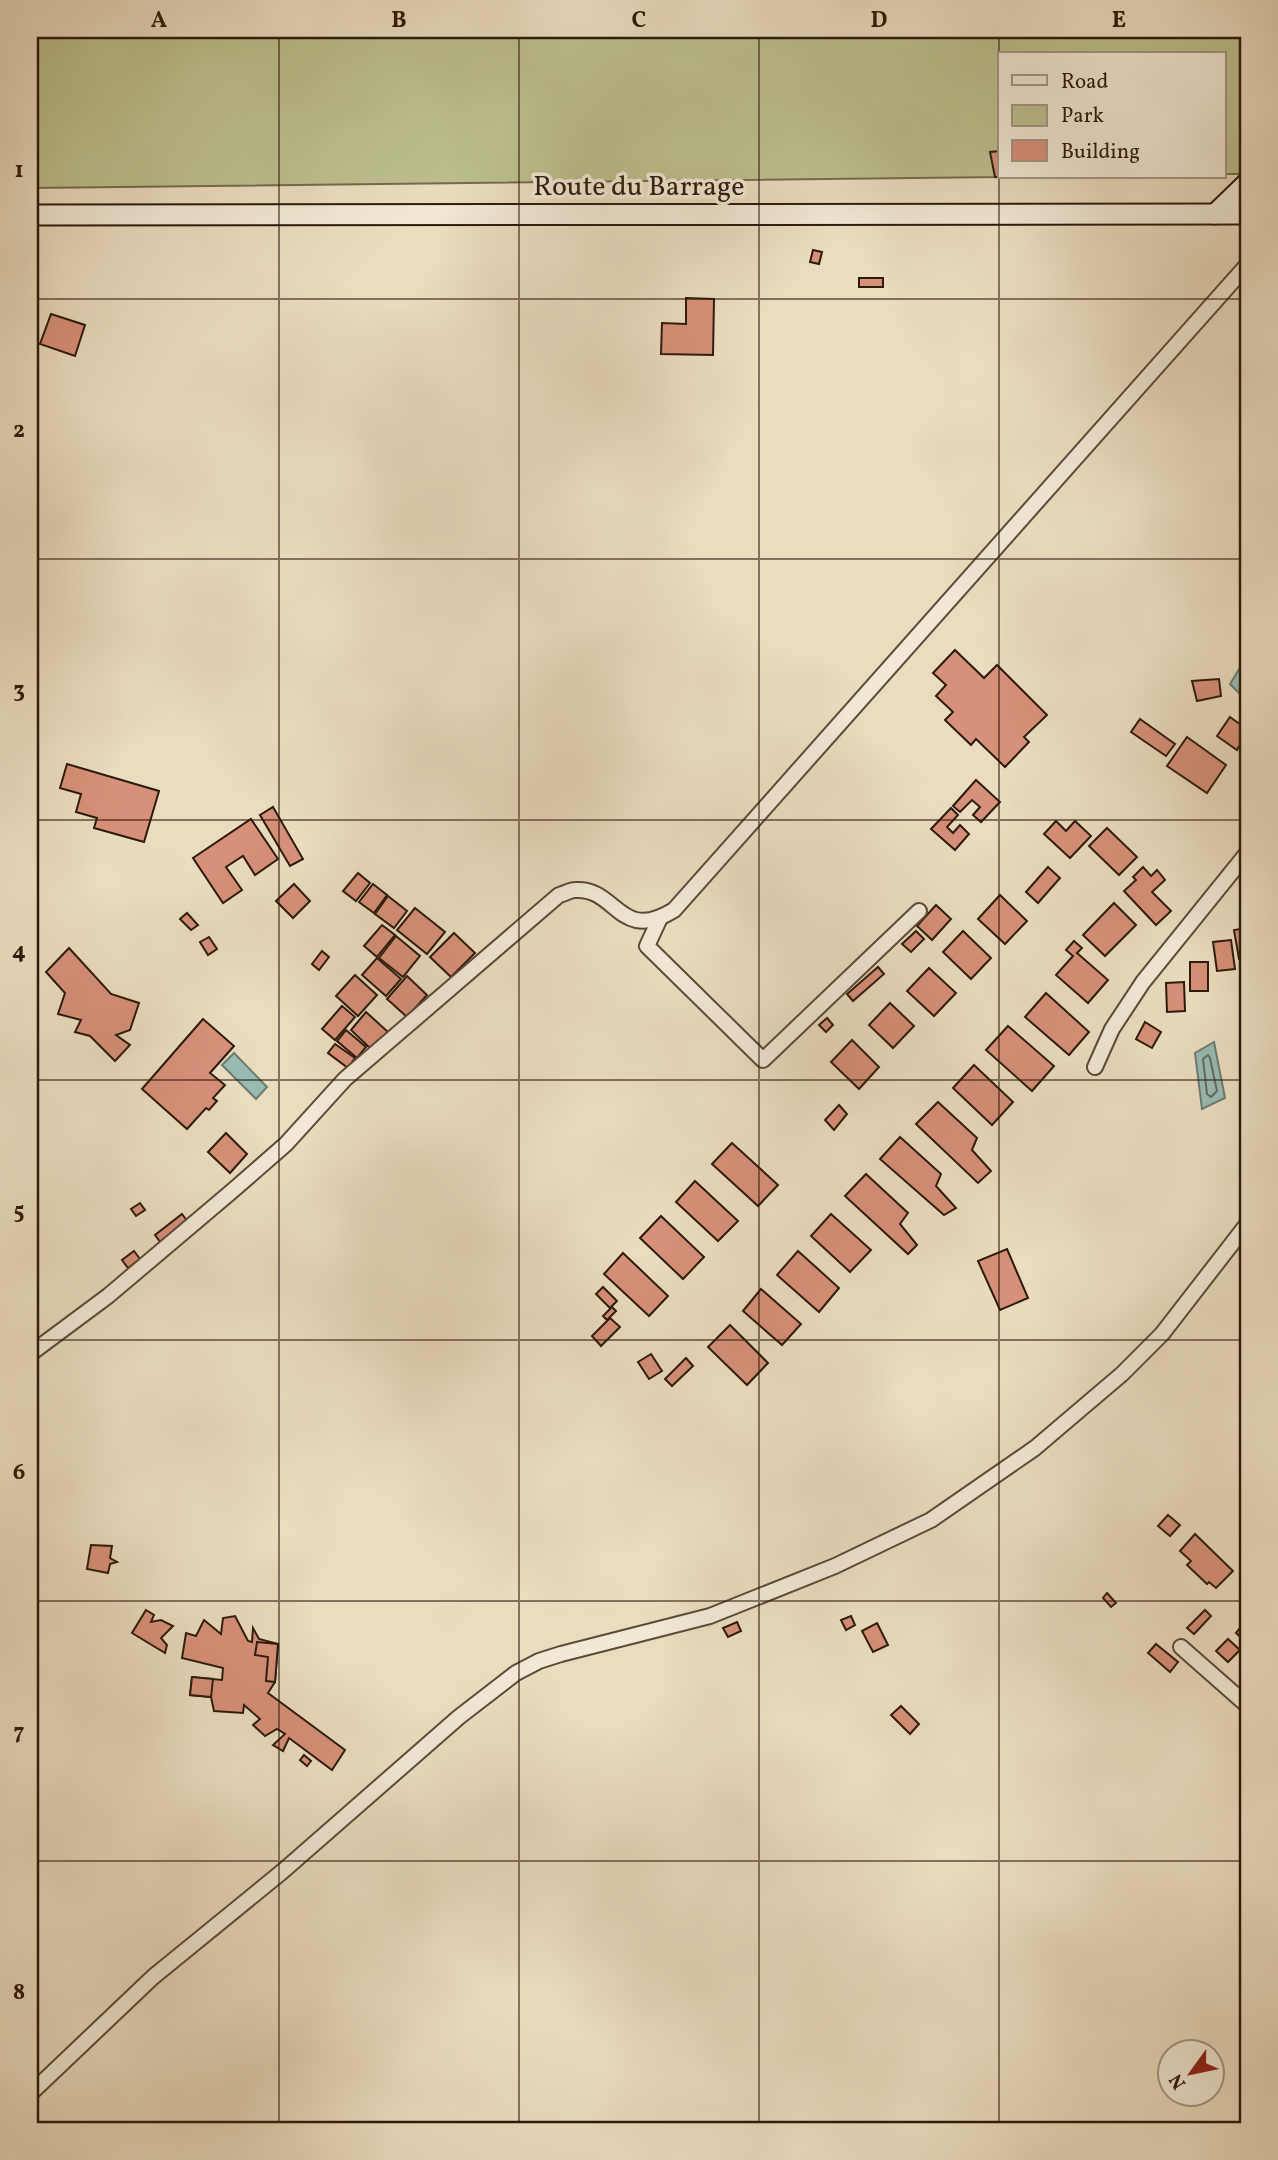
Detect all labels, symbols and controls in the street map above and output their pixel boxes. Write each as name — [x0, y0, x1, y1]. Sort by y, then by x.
text: A — [151, 5, 167, 37]
text: B — [391, 5, 407, 37]
text: C — [632, 5, 646, 37]
text: D — [871, 5, 888, 37]
text: E — [1112, 5, 1126, 37]
legend — [998, 52, 1226, 178]
text: Road — [1061, 68, 1108, 97]
text: Park — [1061, 102, 1104, 131]
text: Building — [1061, 138, 1140, 167]
text: 1 — [14, 155, 24, 187]
street label: Route du Barrage — [533, 168, 745, 207]
text: 2 — [13, 415, 25, 447]
text: 3 — [13, 675, 25, 707]
text: 4 — [12, 936, 26, 968]
text: 5 — [13, 1196, 25, 1228]
text: 6 — [13, 1457, 25, 1489]
text: 7 — [14, 1717, 25, 1749]
text: 8 — [13, 1977, 25, 2009]
north arrow — [1156, 2038, 1226, 2108]
text: N — [1164, 2068, 1193, 2094]

